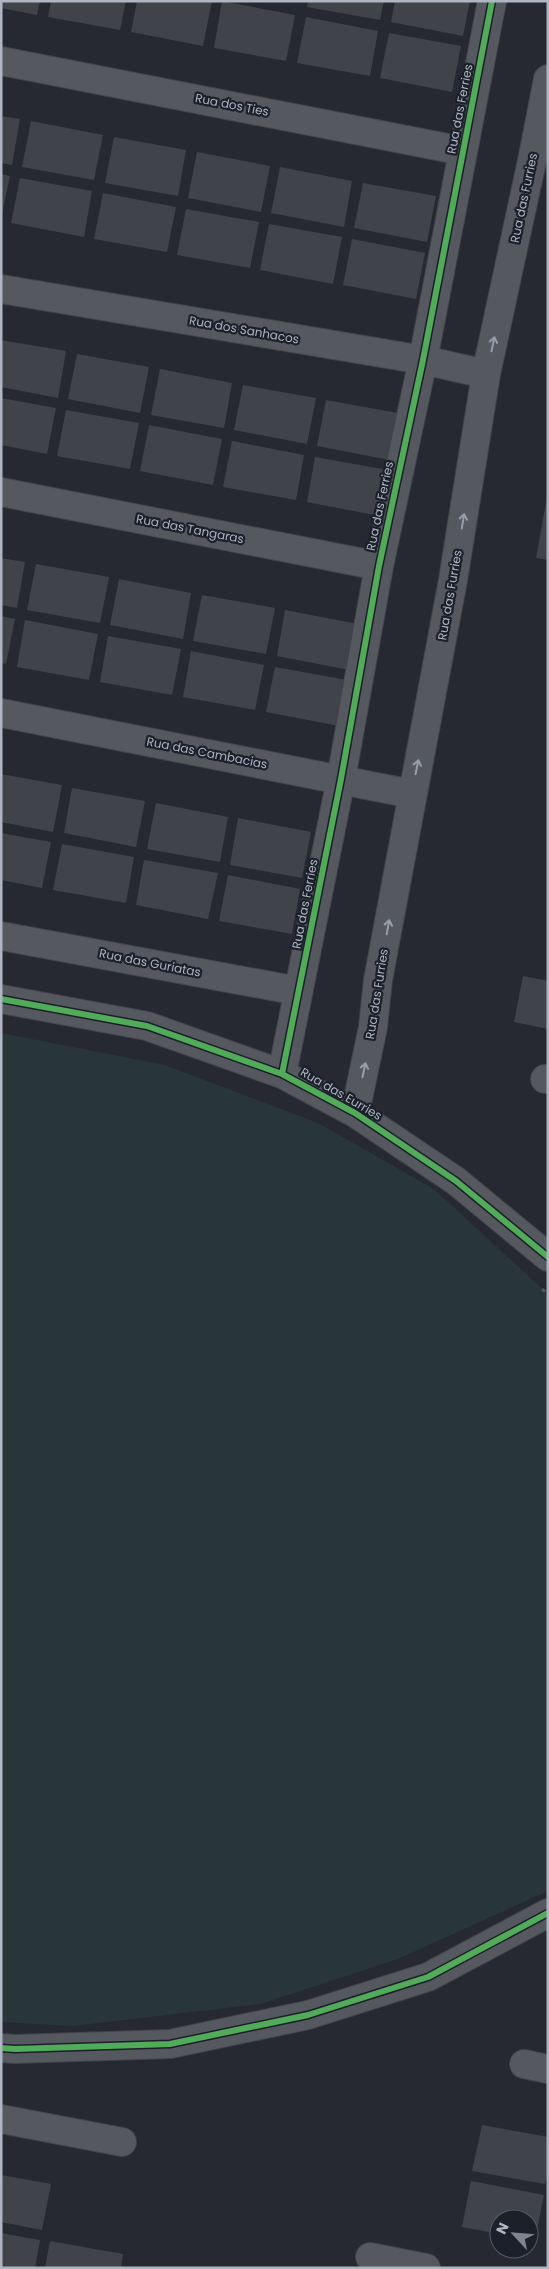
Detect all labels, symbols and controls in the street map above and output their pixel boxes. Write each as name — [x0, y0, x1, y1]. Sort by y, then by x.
street label: Rua das Ferries — [442, 63, 477, 155]
street label: Rua dos Ties — [194, 89, 270, 120]
street label: Rua das Furries — [506, 151, 541, 244]
street label: Rua dos Sanhacos — [188, 311, 300, 348]
one-way arrow — [489, 336, 498, 352]
street label: Rua das Ferries — [362, 460, 397, 552]
street label: Rua das Tangaras — [135, 510, 245, 547]
one-way arrow — [458, 513, 468, 529]
street label: Rua das Furries — [433, 548, 466, 641]
street label: Rua das Cambacias — [145, 732, 269, 773]
one-way arrow — [413, 759, 423, 775]
street label: Rua das Ferries — [287, 858, 322, 950]
one-way arrow — [383, 919, 393, 935]
street label: Rua das Guriatas — [98, 944, 202, 981]
street label: Rua das Furries — [361, 947, 392, 1040]
one-way arrow — [360, 1062, 369, 1078]
street label: Rua das Eurries — [297, 1063, 385, 1124]
north arrow — [489, 2209, 539, 2259]
text: N — [491, 2219, 514, 2237]

